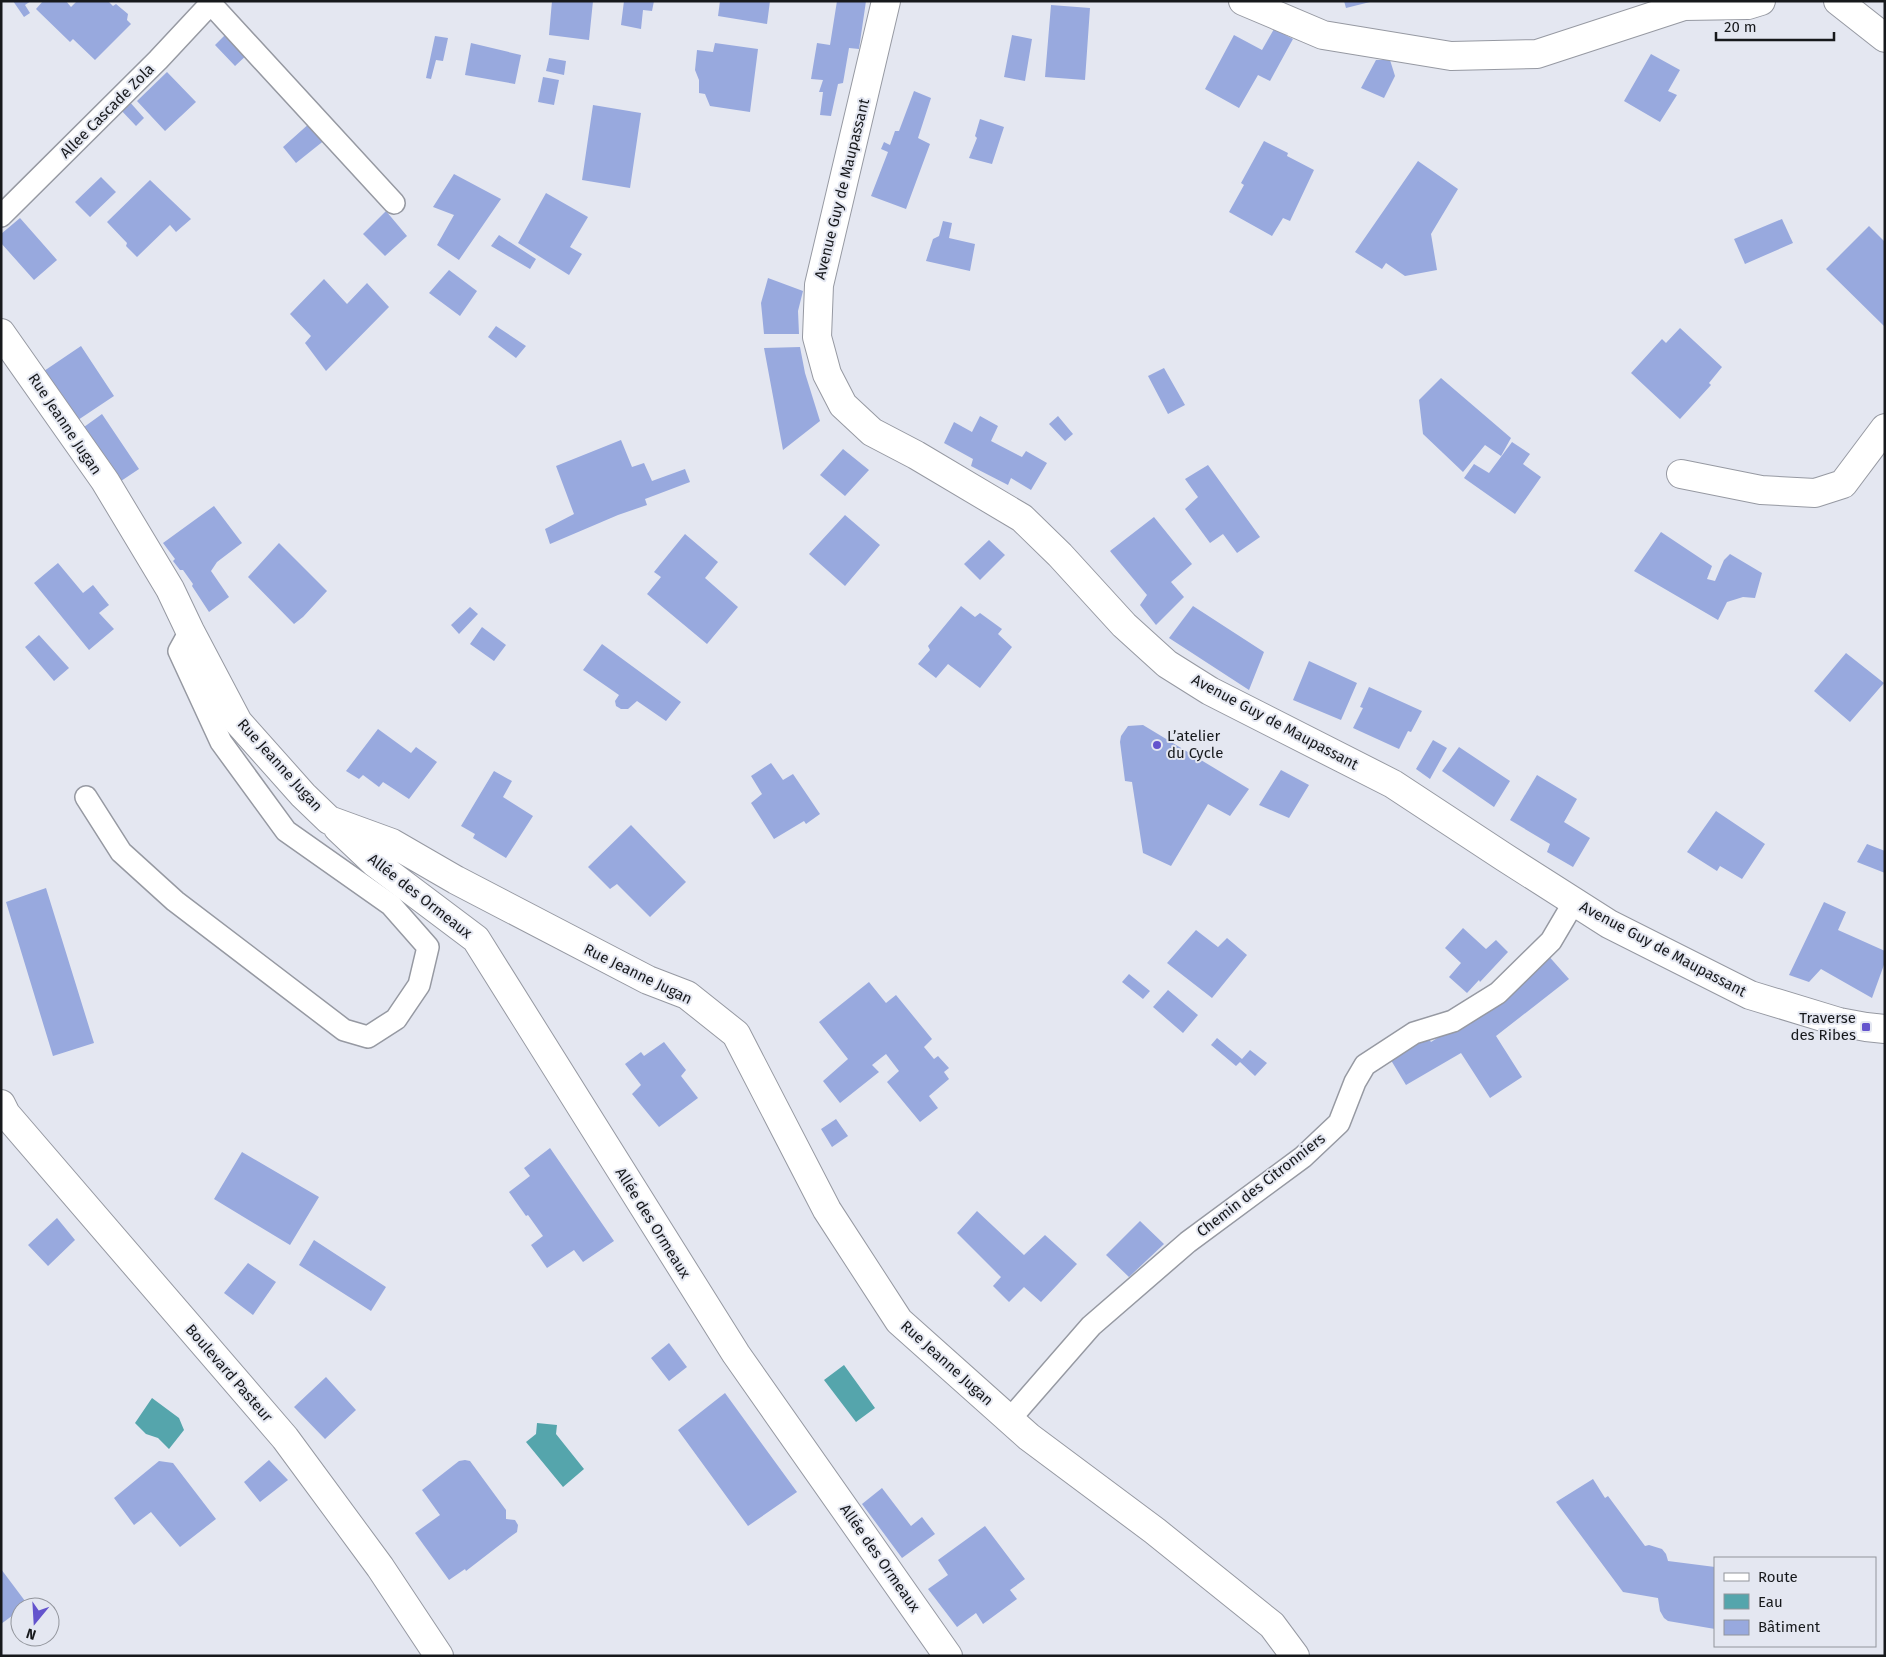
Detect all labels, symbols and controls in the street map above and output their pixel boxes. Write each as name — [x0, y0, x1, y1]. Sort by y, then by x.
scale bar — [1716, 10, 1834, 42]
text: 20 m — [1724, 18, 1757, 36]
street label: Allee Cascade Zola — [56, 60, 158, 162]
street label: Avenue Guy de Maupassant — [811, 96, 873, 281]
street label: Rue Jeanne Jugan — [24, 370, 106, 478]
street label: Avenue Guy de Maupassant — [1189, 670, 1362, 774]
street label: Rue Jeanne Jugan — [234, 715, 326, 815]
place label: L’atelier du Cycle — [1167, 727, 1223, 762]
marker: L’atelier du Cycle — [1151, 739, 1163, 751]
street label: Allée des Ormeaux — [364, 850, 476, 943]
street label: Avenue Guy de Maupassant — [1577, 897, 1750, 1001]
street label: Rue Jeanne Jugan — [581, 940, 695, 1008]
place label: Traverse des Ribes — [1790, 1009, 1856, 1044]
marker: Traverse des Ribes — [1860, 1021, 1872, 1033]
street label: Chemin des Citronniers — [1193, 1129, 1329, 1241]
street label: Allée des Ormeaux — [612, 1164, 695, 1282]
street label: Rue Jeanne Jugan — [897, 1317, 997, 1409]
street label: Boulevard Pasteur — [182, 1321, 276, 1426]
street label: Allée des Ormeaux — [836, 1501, 924, 1616]
legend — [1714, 1557, 1876, 1647]
text: Route — [1758, 1568, 1798, 1586]
text: Eau — [1758, 1593, 1783, 1611]
north arrow — [10, 1597, 60, 1647]
text: Bâtiment — [1758, 1618, 1821, 1636]
text: N — [24, 1624, 38, 1643]

